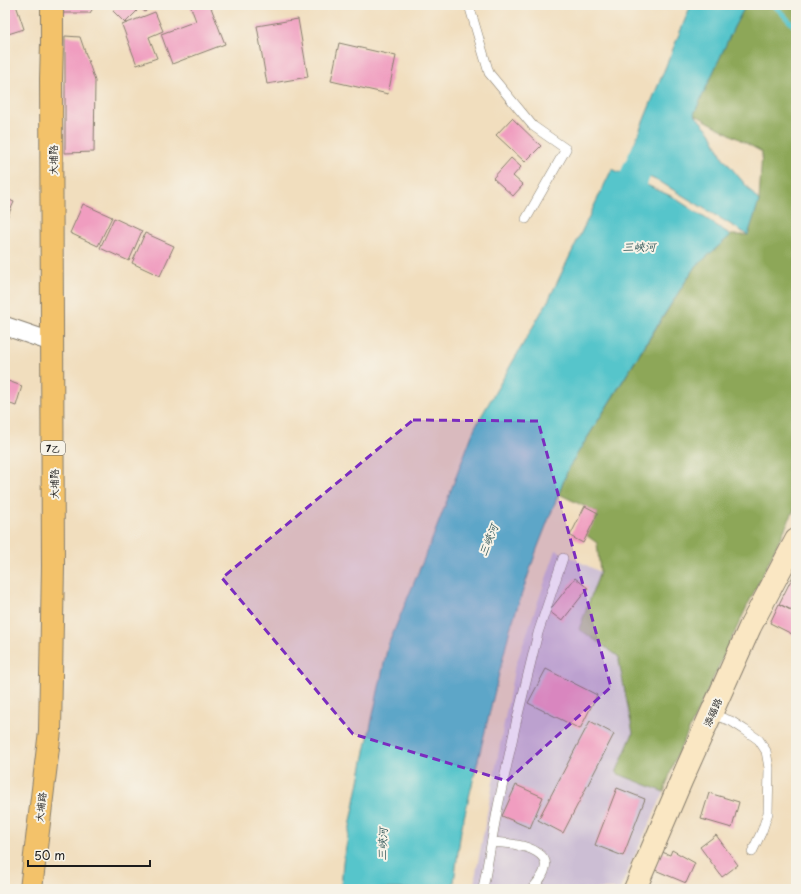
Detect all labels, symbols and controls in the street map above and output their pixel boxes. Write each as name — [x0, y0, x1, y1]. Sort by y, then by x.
street label: 大埔路 — [45, 145, 60, 175]
water label: 三峽河 — [623, 238, 657, 255]
road number: 7乙 — [41, 441, 65, 455]
street label: 大埔路 — [46, 469, 61, 499]
water label: 三峽河 — [474, 520, 503, 558]
street label: 添福路 — [699, 695, 725, 729]
street label: 大埔路 — [31, 791, 49, 823]
water label: 三峽河 — [373, 825, 391, 861]
scale bar — [28, 842, 150, 868]
text: 50 m — [34, 846, 65, 864]

